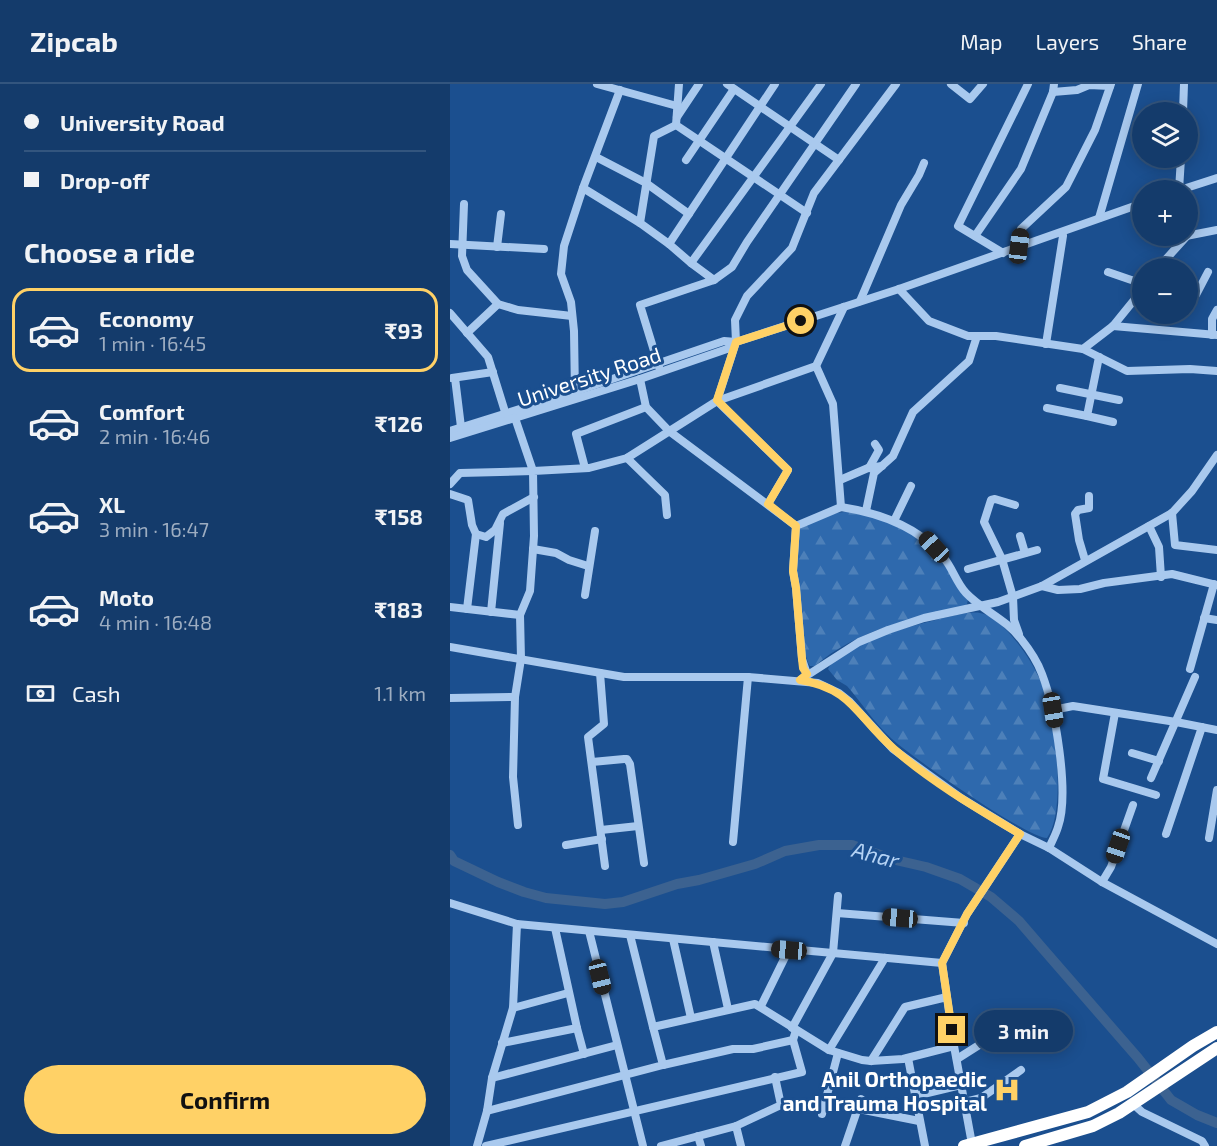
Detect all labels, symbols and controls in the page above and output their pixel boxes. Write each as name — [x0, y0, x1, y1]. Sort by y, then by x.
text: Zipcab — [30, 24, 118, 58]
text: Map — [960, 29, 1002, 54]
text: Layers — [1035, 29, 1099, 54]
text: Share — [1132, 29, 1187, 54]
map controls — [1132, 102, 1198, 324]
button: layers — [1132, 102, 1198, 168]
text: University Road — [60, 109, 225, 135]
text: Drop-off — [60, 167, 149, 193]
button: + — [1132, 180, 1198, 246]
car — [1008, 227, 1030, 265]
text: Choose a ride — [24, 236, 195, 268]
button: − — [1132, 258, 1198, 324]
icon: car — [27, 303, 81, 357]
text: Economy — [99, 305, 194, 331]
route start — [787, 307, 814, 334]
text: ₹93 — [385, 317, 423, 343]
text: 1 min · 16:45 — [99, 331, 206, 355]
street label: University Road — [514, 341, 664, 411]
icon: car — [27, 396, 81, 450]
text: Comfort — [99, 398, 184, 424]
text: ₹126 — [375, 410, 423, 436]
text: 2 min · 16:46 — [99, 424, 210, 448]
icon: car — [27, 489, 81, 543]
text: XL — [99, 491, 125, 517]
text: ₹158 — [375, 503, 423, 529]
text: 3 min · 16:47 — [99, 517, 209, 541]
car — [915, 528, 953, 566]
icon: car — [27, 582, 81, 636]
text: Moto — [99, 584, 154, 610]
text: ₹183 — [374, 596, 423, 622]
text: 4 min · 16:48 — [99, 610, 212, 634]
icon: cash — [24, 677, 57, 710]
text: Cash — [72, 680, 121, 706]
text: 1.1 km — [374, 681, 426, 705]
car — [1041, 691, 1065, 729]
car — [1104, 826, 1132, 866]
water label: Ahar — [849, 835, 904, 873]
car — [881, 907, 919, 929]
car — [770, 939, 808, 961]
car — [587, 957, 613, 997]
callout: 3 min — [973, 1009, 1072, 1051]
route end — [938, 1016, 965, 1043]
text: 3 min — [998, 1019, 1049, 1043]
button: Confirm — [24, 1065, 426, 1134]
place label: Anil Orthopaedic and Trauma Hospital — [783, 1066, 987, 1115]
hospital icon: Anil Orthopaedic and Trauma Hospital — [992, 1075, 1022, 1105]

